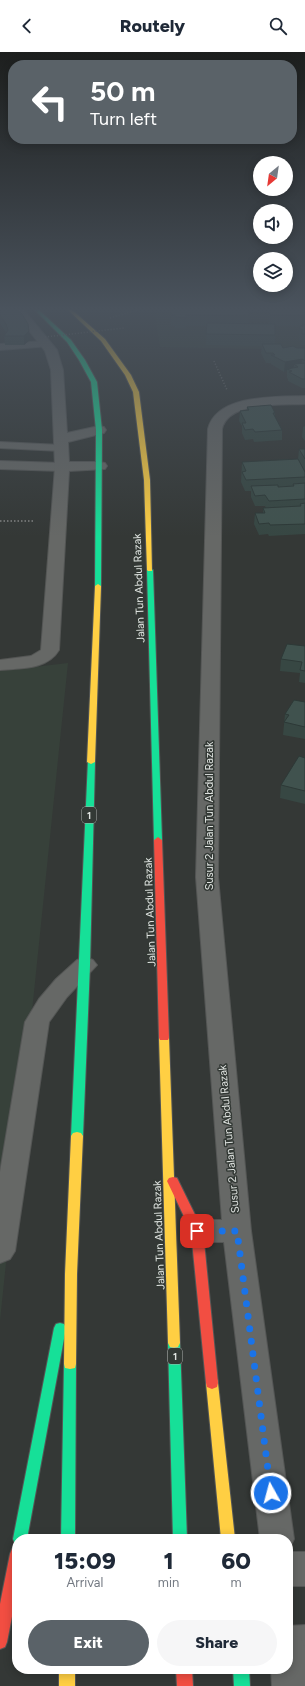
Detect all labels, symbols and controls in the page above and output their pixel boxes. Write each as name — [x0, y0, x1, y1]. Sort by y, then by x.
icon: back — [16, 15, 38, 37]
text: Routely — [120, 15, 185, 37]
icon: search — [267, 15, 289, 37]
text: 50 m — [90, 74, 156, 108]
icon: left — [24, 76, 76, 128]
text: Turn left — [90, 108, 157, 130]
north arrow — [253, 156, 293, 196]
map controls — [253, 156, 293, 292]
button: sound — [253, 204, 293, 244]
button: layers — [253, 252, 293, 292]
street label: Jalan Tun Abdul Razak — [131, 533, 147, 643]
street label: Susur 2 Jalan Tun Abdul Razak — [203, 741, 216, 890]
road number: 1 — [82, 807, 96, 823]
street label: Jalan Tun Abdul Razak — [142, 857, 158, 967]
street label: Susur 2 Jalan Tun Abdul Razak — [216, 1064, 242, 1214]
street label: Jalan Tun Abdul Razak — [151, 1180, 167, 1290]
pin — [180, 1214, 214, 1248]
icon: arrive — [186, 1220, 208, 1242]
road number: 1 — [168, 1348, 182, 1364]
position arrow — [250, 1472, 292, 1514]
text: 15:09 — [54, 1546, 116, 1575]
text: 1 — [163, 1546, 174, 1575]
text: 60 — [221, 1546, 251, 1575]
text: Arrival — [67, 1575, 103, 1590]
text: min — [158, 1575, 179, 1590]
text: m — [231, 1575, 242, 1590]
button: Exit — [28, 1620, 149, 1666]
button: Share — [157, 1620, 277, 1666]

